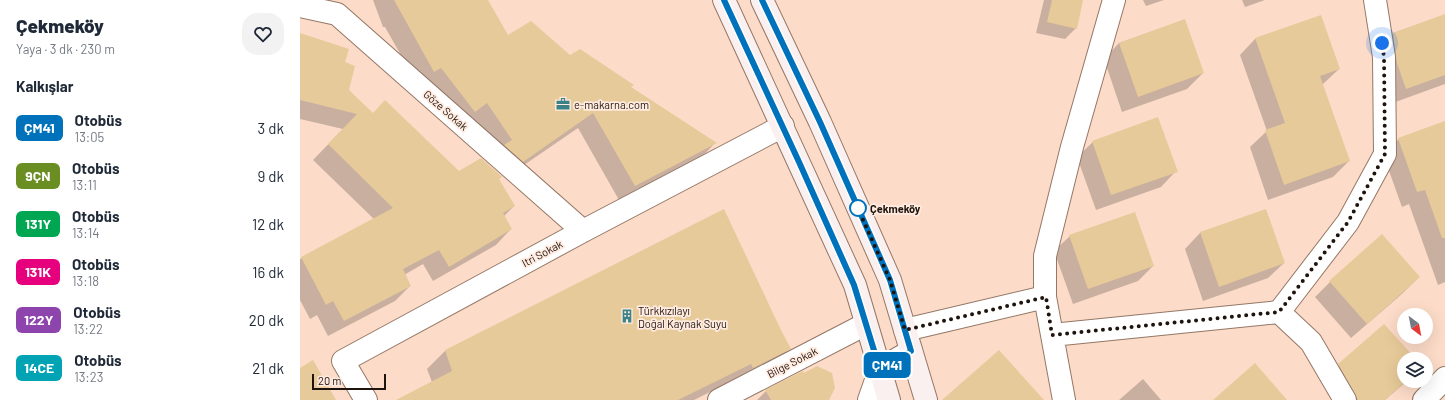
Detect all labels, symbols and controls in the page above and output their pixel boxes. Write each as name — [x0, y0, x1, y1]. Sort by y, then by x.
button: heart — [242, 13, 284, 55]
text: Çekmeköy — [16, 14, 104, 37]
your location — [1372, 33, 1392, 53]
text: Yaya · 3 dk · 230 m — [16, 41, 115, 57]
text: Kalkışlar — [16, 77, 73, 95]
street label: Göze Sokak — [421, 87, 471, 133]
office icon: e-makarna.com — [555, 96, 571, 112]
place label: e-makarna.com — [574, 98, 649, 111]
text: Otobüs — [75, 111, 122, 129]
text: ÇM41 — [24, 119, 55, 136]
text: 3 dk — [258, 119, 284, 137]
text: 13:05 — [75, 129, 104, 145]
text: Otobüs — [72, 159, 120, 177]
text: 9ÇN — [25, 167, 51, 184]
text: 9 dk — [257, 167, 284, 185]
text: 13:11 — [72, 177, 97, 193]
marker: Çekmeköy — [849, 199, 867, 217]
place label: Çekmeköy — [870, 202, 921, 215]
text: Otobüs — [72, 207, 120, 225]
text: 131Y — [25, 215, 51, 232]
text: 12 dk — [252, 215, 284, 233]
text: 13:14 — [72, 225, 99, 241]
street label: Itri Sokak — [519, 237, 565, 269]
text: Otobüs — [72, 255, 120, 273]
text: 131K — [25, 263, 51, 280]
text: 16 dk — [252, 263, 284, 281]
text: 13:18 — [72, 273, 99, 289]
text: Otobüs — [73, 303, 121, 321]
place label: Türkkızılayı Doğal Kaynak Suyu — [638, 304, 727, 330]
building icon: Türkkızılayı Doğal Kaynak Suyu — [619, 308, 635, 324]
north arrow — [1397, 308, 1433, 344]
map controls — [1397, 308, 1433, 388]
text: 122Y — [24, 311, 53, 328]
text: 20 dk — [249, 311, 284, 329]
text: 13:22 — [73, 321, 103, 337]
street label: Bilge Sokak — [765, 344, 820, 380]
text: Otobüs — [74, 351, 122, 369]
line badge: ÇM41 — [859, 352, 915, 378]
button: layers — [1397, 352, 1433, 388]
text: ÇM41 — [872, 356, 902, 373]
text: 14CE — [24, 359, 54, 376]
text: 21 dk — [252, 359, 284, 377]
text: 13:23 — [74, 369, 103, 385]
scale bar — [312, 372, 386, 391]
text: 20 m — [318, 374, 341, 387]

